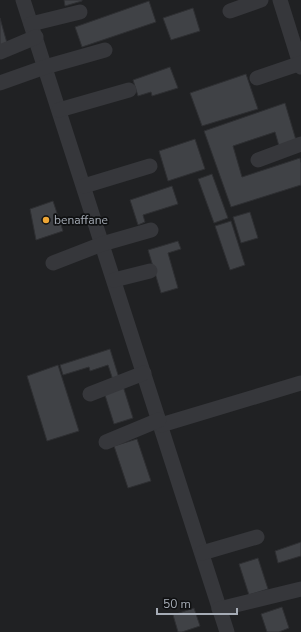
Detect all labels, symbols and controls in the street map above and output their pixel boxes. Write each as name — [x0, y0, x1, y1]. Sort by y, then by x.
place label: benaffane — [54, 212, 108, 228]
marker: benaffane — [41, 215, 51, 225]
scale bar — [157, 590, 237, 616]
text: 50 m — [163, 596, 191, 612]

